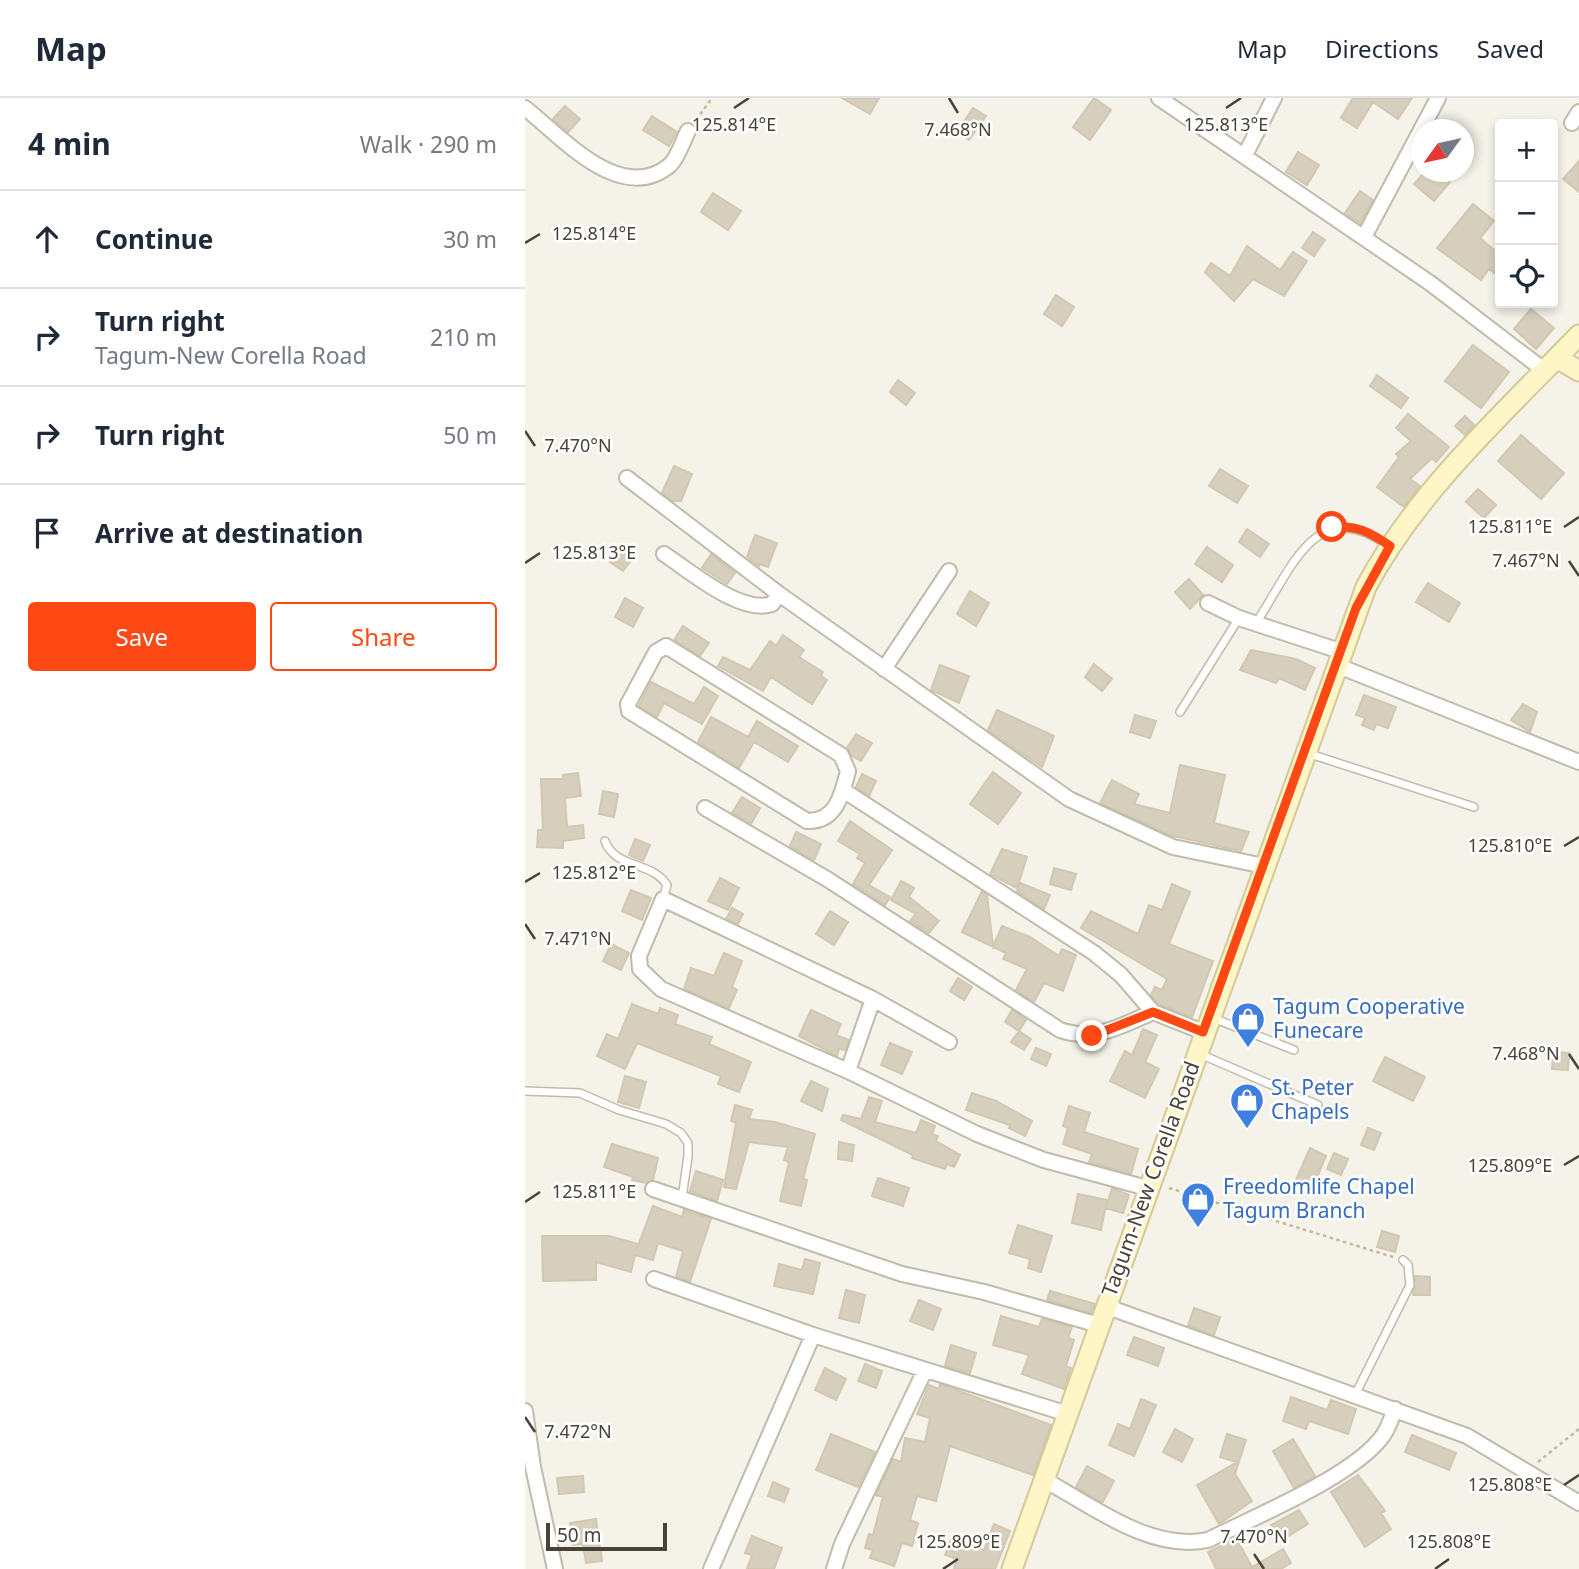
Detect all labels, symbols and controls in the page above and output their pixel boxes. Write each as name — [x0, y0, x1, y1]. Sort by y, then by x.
text: Map — [35, 26, 107, 71]
text: Map — [1237, 32, 1287, 65]
text: Directions — [1325, 32, 1439, 65]
text: Saved — [1477, 32, 1544, 65]
text: 125.814°E — [692, 112, 776, 136]
text: 125.813°E — [1184, 112, 1268, 136]
text: 7.468°N — [924, 117, 992, 141]
north arrow — [1411, 119, 1474, 182]
map controls — [1495, 119, 1558, 308]
button: + — [1495, 119, 1558, 182]
text: 4 min — [28, 123, 111, 164]
text: Walk · 290 m — [360, 128, 497, 160]
button: − — [1495, 182, 1558, 245]
icon: ahead — [28, 220, 66, 258]
text: Continue — [95, 221, 213, 257]
text: 125.814°E — [552, 221, 636, 245]
text: 30 m — [443, 223, 497, 255]
button: locate — [1495, 245, 1558, 308]
text: Turn right — [95, 303, 225, 339]
icon: right — [28, 318, 66, 356]
text: 210 m — [430, 321, 497, 353]
text: Tagum-New Corella Road — [95, 339, 367, 371]
icon: right — [28, 416, 66, 454]
text: Turn right — [95, 417, 225, 453]
text: 50 m — [443, 419, 497, 451]
text: 7.470°N — [544, 433, 612, 457]
route start — [1316, 511, 1347, 542]
icon: arrive — [28, 514, 66, 552]
text: 125.811°E — [1468, 514, 1552, 538]
text: Arrive at destination — [95, 515, 364, 551]
text: 125.813°E — [552, 540, 636, 564]
text: 7.467°N — [1492, 548, 1560, 572]
button: Save — [28, 602, 256, 671]
button: Share — [270, 602, 497, 671]
text: 125.810°E — [1468, 833, 1552, 857]
text: 125.812°E — [552, 860, 636, 884]
text: 7.471°N — [544, 926, 612, 950]
place label: Tagum Cooperative Funecare — [1273, 992, 1465, 1044]
shop icon: Tagum Cooperative Funecare — [1229, 1000, 1267, 1049]
route end — [1076, 1020, 1107, 1051]
text: 7.468°N — [1492, 1041, 1560, 1065]
street label: Tagum-New Corella Road — [1094, 1057, 1206, 1300]
place label: St. Peter Chapels — [1271, 1073, 1354, 1125]
shop icon: St. Peter Chapels — [1228, 1081, 1266, 1130]
text: 125.809°E — [1468, 1153, 1552, 1177]
place label: Freedomlife Chapel Tagum Branch — [1223, 1172, 1415, 1224]
text: 125.811°E — [552, 1179, 636, 1203]
shop icon: Freedomlife Chapel Tagum Branch — [1179, 1180, 1217, 1229]
text: 7.472°N — [544, 1419, 612, 1443]
text: 125.808°E — [1468, 1472, 1552, 1496]
scale bar — [546, 1520, 667, 1552]
text: 50 m — [557, 1522, 601, 1548]
text: 7.470°N — [1220, 1524, 1288, 1548]
text: 125.809°E — [916, 1529, 1000, 1553]
text: 125.808°E — [1407, 1529, 1491, 1553]

